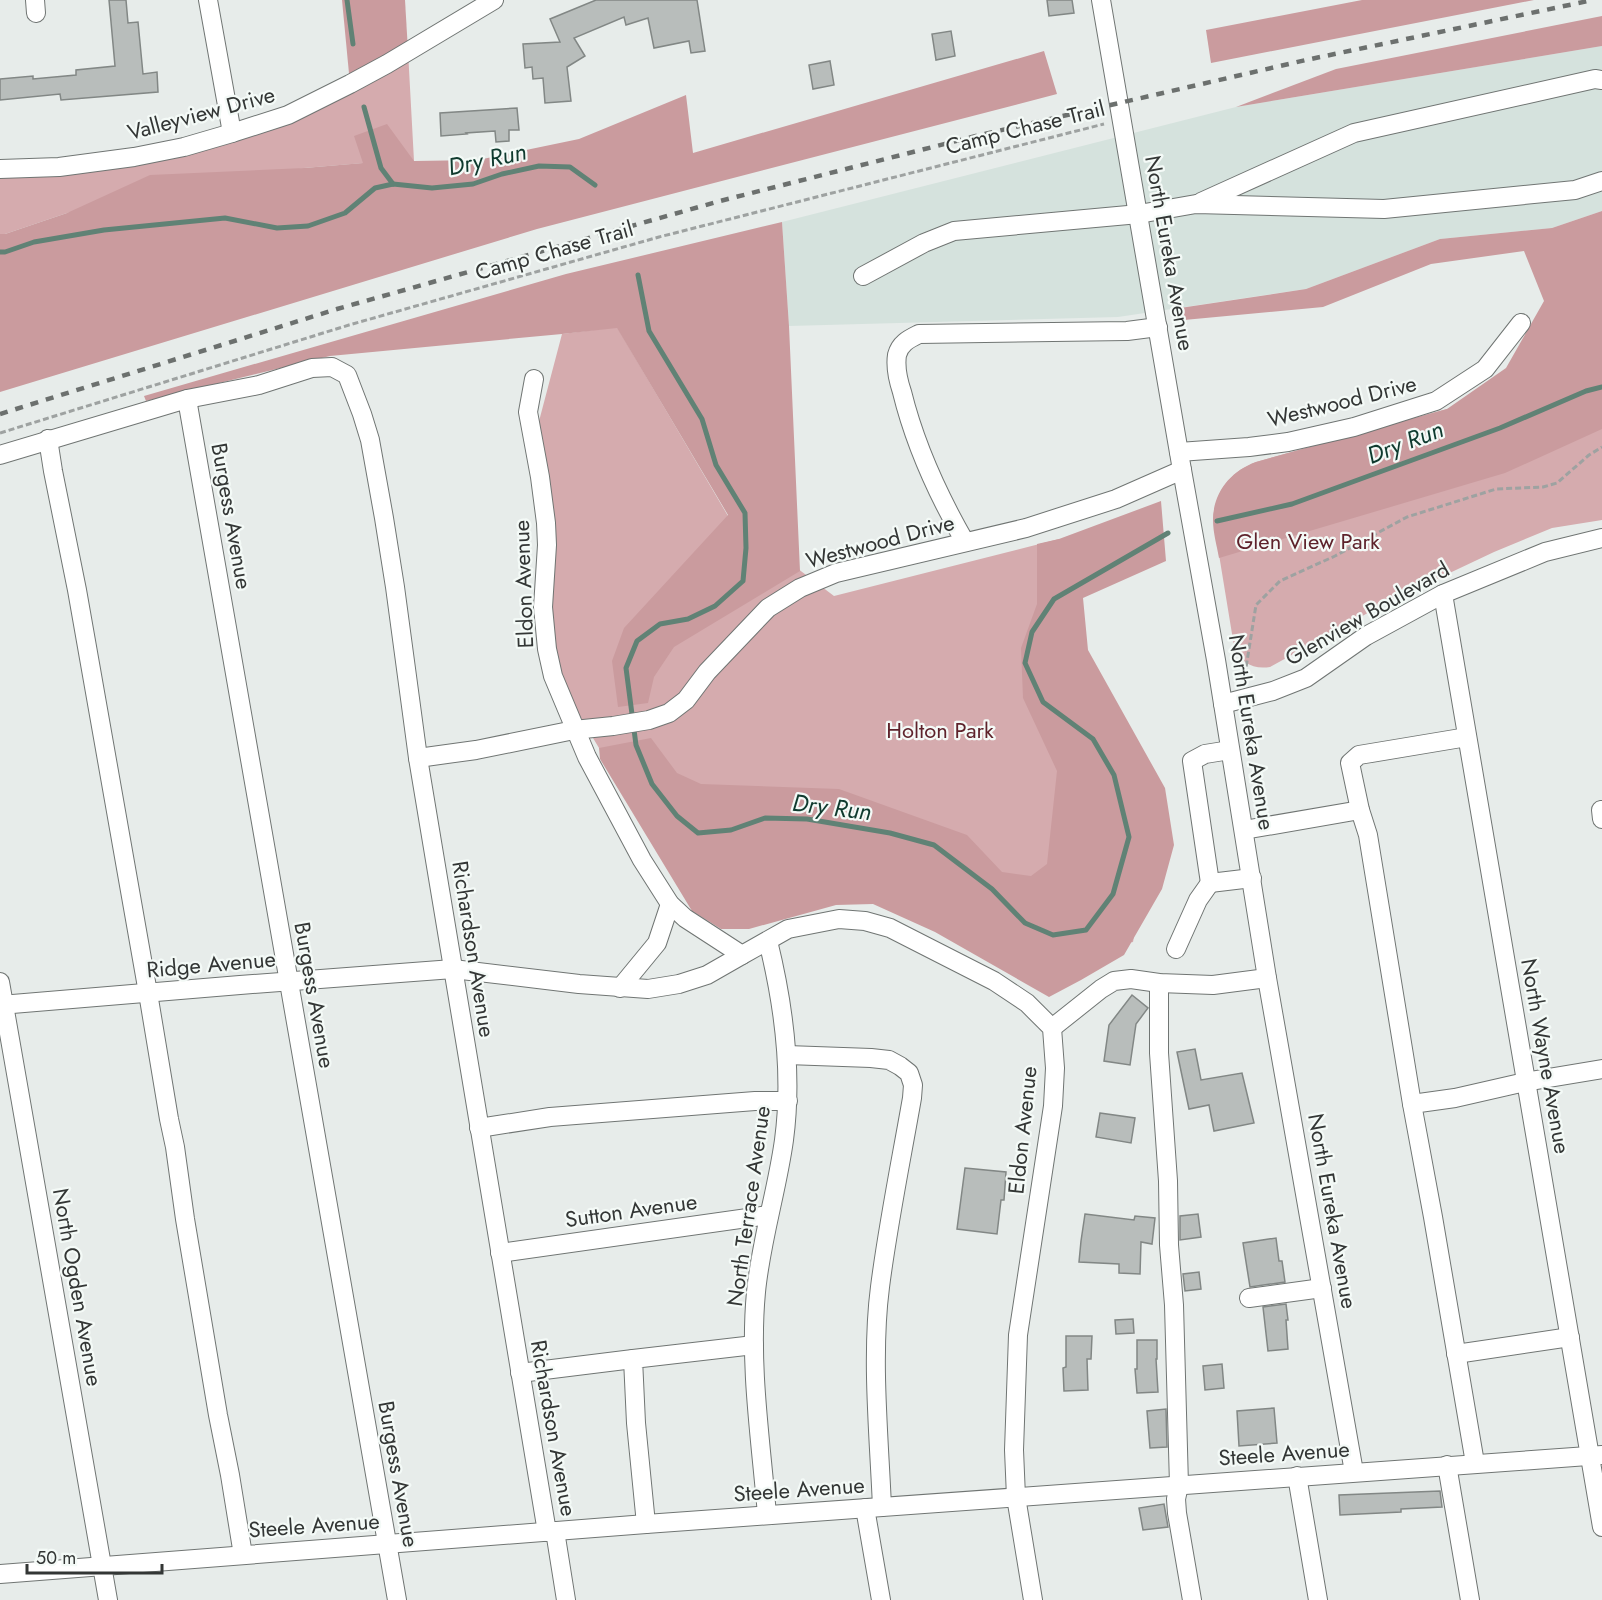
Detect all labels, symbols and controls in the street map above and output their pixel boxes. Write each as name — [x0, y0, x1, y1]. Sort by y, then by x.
street label: Valleyview Drive — [124, 78, 278, 148]
street label: Camp Chase Trail — [942, 92, 1108, 162]
water label: Dry Run — [444, 134, 530, 184]
street label: North Eureka Avenue — [1137, 153, 1203, 353]
street label: Camp Chase Trail — [471, 212, 637, 288]
street label: Westwood Drive — [1264, 367, 1420, 435]
water label: Dry Run — [1362, 411, 1448, 473]
street label: Burgess Avenue — [203, 440, 261, 592]
street label: Westwood Drive — [802, 506, 958, 576]
street label: Eldon Avenue — [505, 519, 541, 649]
park label: Glen View Park — [1236, 525, 1380, 557]
street label: Glenview Boulevard — [1279, 553, 1455, 673]
street label: North Eureka Avenue — [1221, 632, 1283, 832]
park label: Holton Park — [886, 714, 994, 746]
water label: Dry Run — [790, 785, 874, 829]
street label: Richardson Avenue — [444, 858, 504, 1040]
street label: Burgess Avenue — [286, 919, 344, 1071]
street label: Ridge Avenue — [145, 942, 277, 986]
street label: North Wayne Avenue — [1513, 956, 1579, 1156]
street label: Eldon Avenue — [999, 1064, 1045, 1196]
street label: North Terrace Avenue — [718, 1104, 778, 1308]
street label: North Eureka Avenue — [1300, 1111, 1366, 1311]
street label: North Ogden Avenue — [45, 1185, 111, 1389]
street label: Sutton Avenue — [563, 1185, 699, 1235]
street label: Richardson Avenue — [523, 1337, 585, 1519]
street label: Burgess Avenue — [370, 1398, 428, 1550]
street label: Steele Avenue — [1217, 1432, 1351, 1474]
street label: Steele Avenue — [732, 1468, 866, 1510]
street label: Steele Avenue — [247, 1504, 381, 1546]
scale bar — [27, 1537, 162, 1575]
text: 50 m — [36, 1545, 76, 1571]

